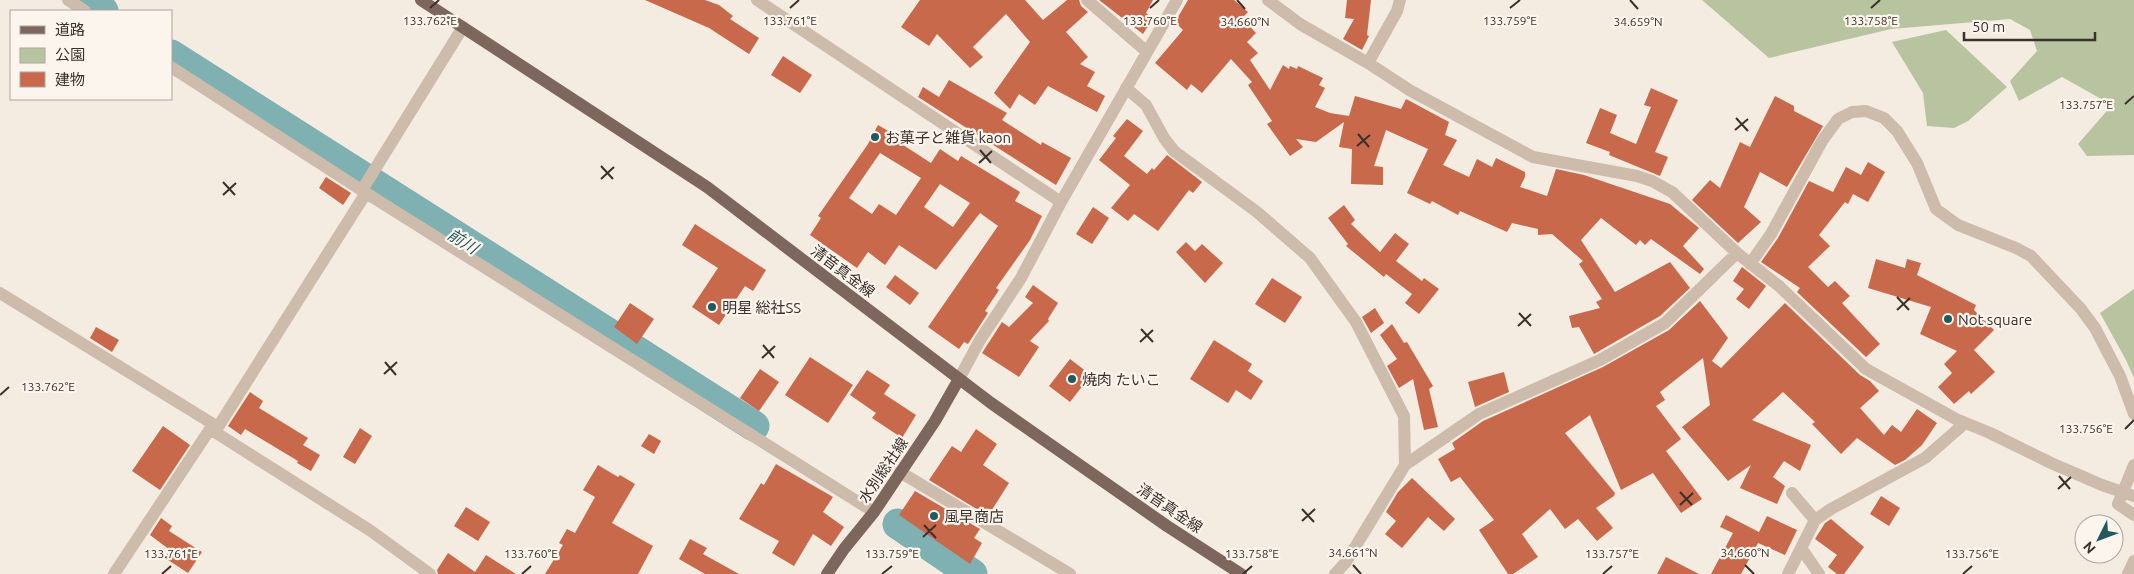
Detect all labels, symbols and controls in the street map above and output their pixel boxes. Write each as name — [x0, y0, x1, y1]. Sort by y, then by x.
legend — [10, 10, 172, 100]
scale bar — [1964, 10, 2095, 42]
text: 133.762°E — [403, 14, 457, 27]
text: 133.761°E — [763, 14, 817, 27]
text: 133.760°E — [1123, 14, 1177, 27]
text: 133.759°E — [1483, 14, 1537, 27]
text: 133.758°E — [1844, 14, 1898, 27]
text: 34.660°N — [1220, 15, 1270, 28]
text: 34.659°N — [1613, 15, 1663, 28]
text: 50 m — [1972, 18, 2005, 35]
text: 道路 — [55, 21, 85, 38]
text: 公園 — [55, 46, 85, 63]
text: 建物 — [55, 71, 85, 88]
text: 133.757°E — [2059, 98, 2113, 111]
place label: お菓子と雑貨 kaon — [885, 129, 1011, 146]
marker: お菓子と雑貨 kaon — [869, 131, 881, 143]
water label: 前川 — [445, 225, 483, 258]
street label: 清音真金線 — [808, 242, 878, 300]
place label: 明星 総社SS — [722, 299, 801, 316]
marker: 明星 総社SS — [706, 301, 718, 313]
place label: Not square — [1958, 311, 2032, 328]
marker: Not square — [1942, 313, 1954, 325]
place label: 焼肉 たいこ — [1082, 371, 1160, 388]
marker: 焼肉 たいこ — [1066, 373, 1078, 385]
text: 133.762°E — [21, 380, 75, 393]
text: 133.756°E — [2059, 422, 2113, 435]
street label: 水別総社線 — [855, 434, 911, 506]
street label: 清音真金線 — [1134, 480, 1206, 536]
place label: 風早商店 — [944, 508, 1004, 525]
marker: 風早商店 — [928, 510, 940, 522]
north arrow — [2074, 514, 2124, 564]
text: N — [2080, 538, 2099, 557]
text: 34.661°N — [1328, 546, 1378, 559]
text: 34.660°N — [1720, 546, 1770, 559]
text: 133.761°E — [144, 547, 198, 560]
text: 133.760°E — [504, 547, 558, 560]
text: 133.759°E — [865, 547, 919, 560]
text: 133.758°E — [1225, 547, 1279, 560]
text: 133.757°E — [1585, 547, 1639, 560]
text: 133.756°E — [1945, 547, 1999, 560]

